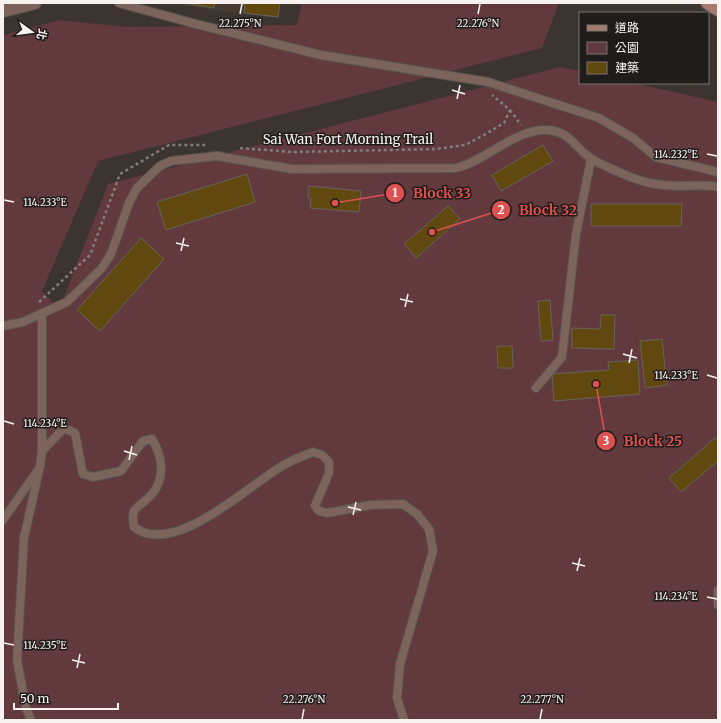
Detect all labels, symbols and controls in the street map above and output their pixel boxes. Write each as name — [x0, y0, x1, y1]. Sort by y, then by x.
north arrow — [12, 12, 52, 52]
legend — [579, 12, 709, 84]
text: 22.275°N — [219, 17, 262, 30]
text: 22.276°N — [457, 17, 499, 30]
text: 道路 — [615, 20, 639, 35]
text: 北 — [34, 27, 50, 41]
text: 公園 — [615, 40, 639, 55]
text: 建築 — [615, 60, 639, 75]
street label: Sai Wan Fort Morning Trail — [263, 131, 433, 148]
text: 114.232°E — [654, 148, 699, 161]
callout: Block 33 — [385, 180, 479, 206]
text: Block 33 — [413, 184, 471, 202]
text: 1 — [392, 185, 398, 200]
text: 114.233°E — [23, 196, 67, 209]
callout: Block 32 — [491, 197, 585, 223]
text: Block 32 — [519, 201, 577, 219]
text: 2 — [497, 202, 505, 217]
text: 114.233°E — [654, 369, 698, 382]
text: 114.234°E — [23, 417, 67, 430]
callout: Block 25 — [596, 428, 690, 454]
text: Block 25 — [624, 432, 682, 450]
text: 3 — [603, 433, 610, 448]
text: 114.234°E — [654, 590, 698, 603]
text: 114.235°E — [23, 639, 67, 652]
scale bar — [14, 685, 118, 711]
text: 50 m — [20, 691, 49, 706]
text: 22.276°N — [283, 693, 325, 706]
text: 22.277°N — [520, 693, 564, 706]

